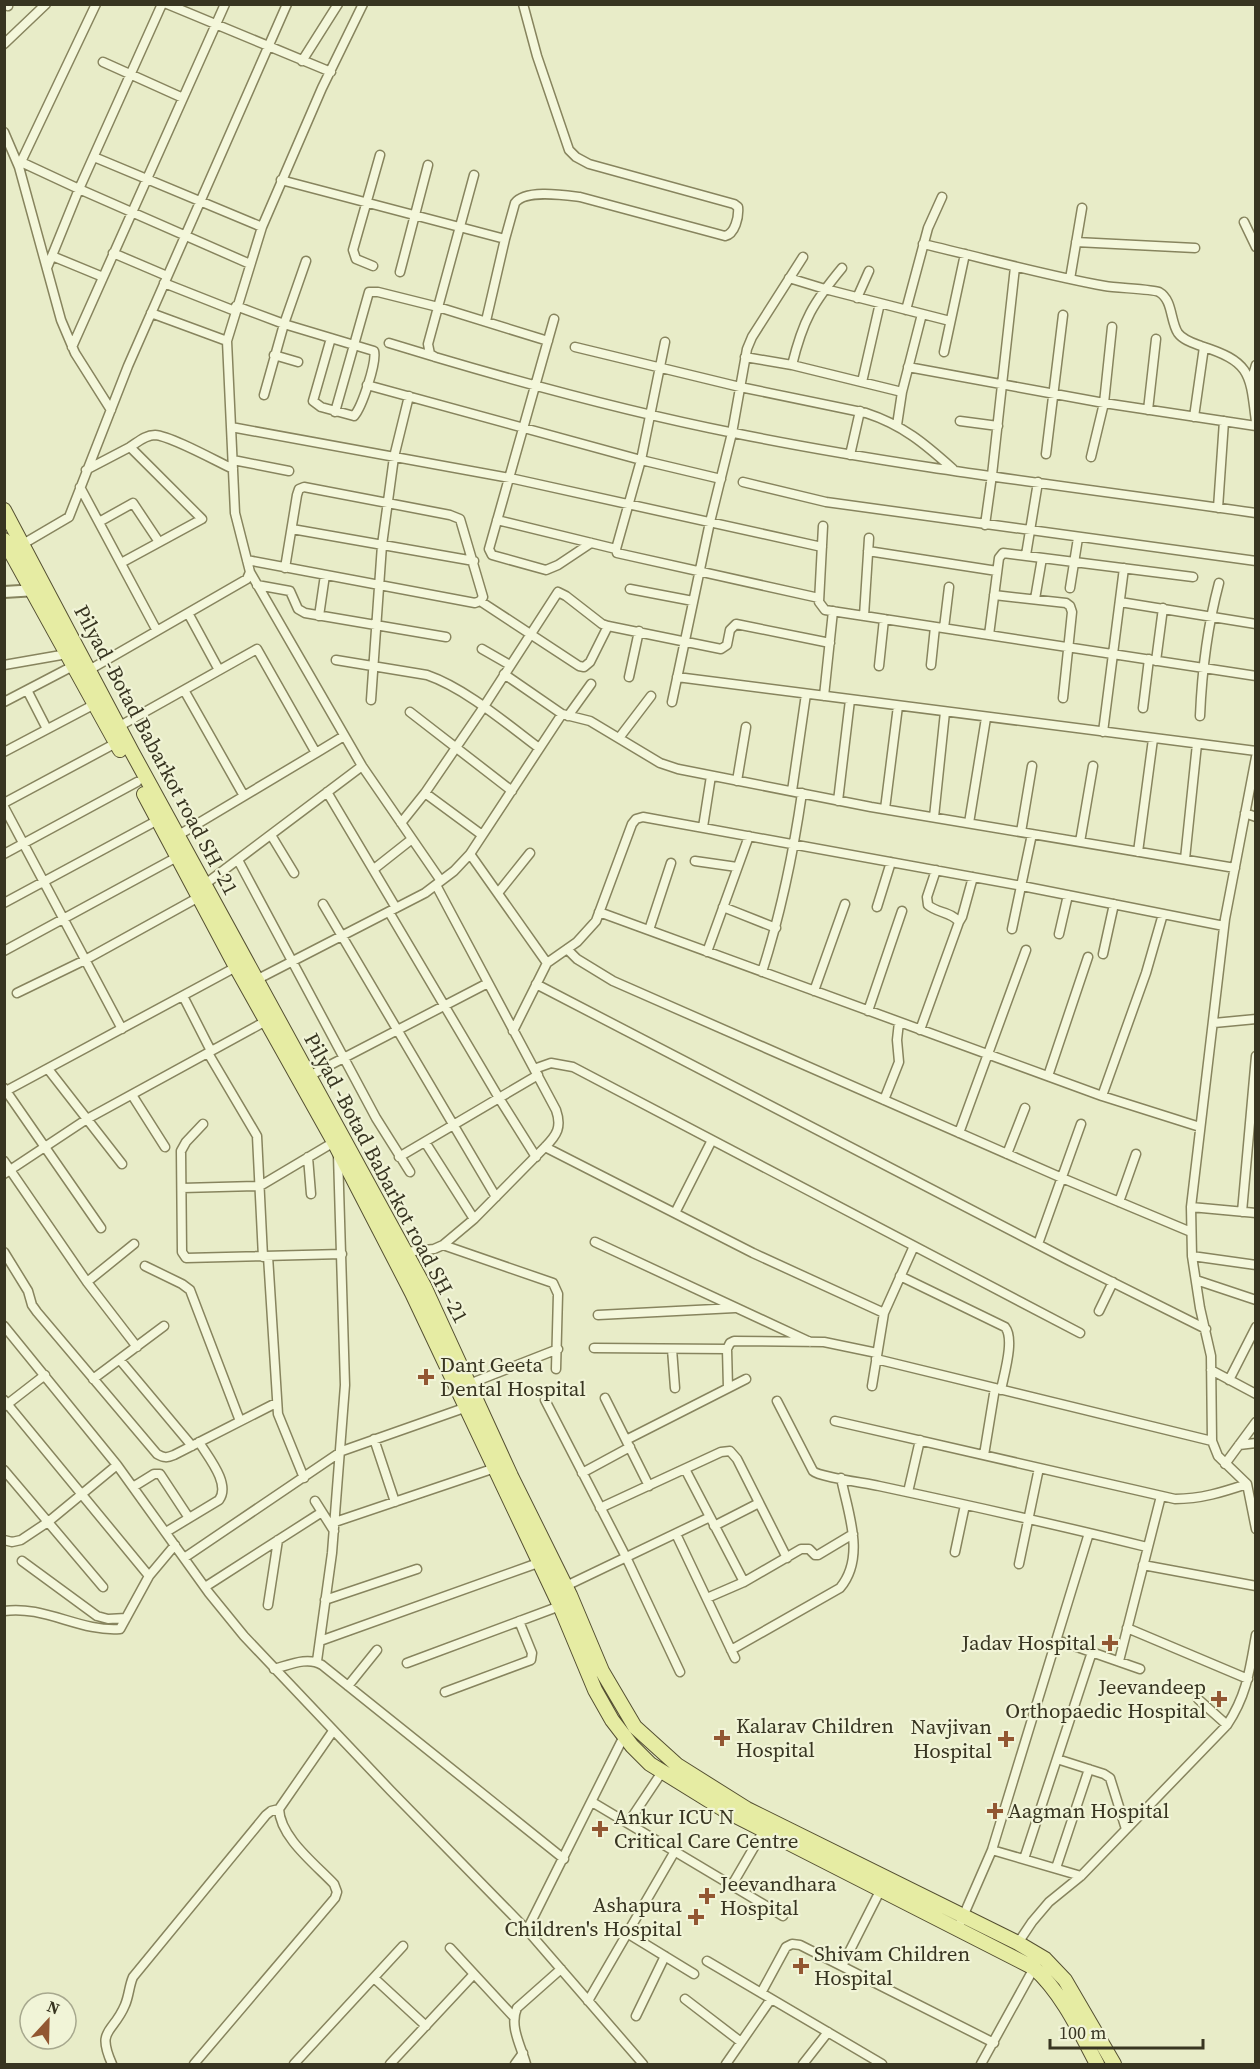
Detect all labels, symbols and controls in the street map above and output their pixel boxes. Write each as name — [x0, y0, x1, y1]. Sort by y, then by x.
street label: Pilyad -Botad Babarkot road SH -21 — [67, 600, 245, 900]
street label: Pilyad -Botad Babarkot road SH -21 — [297, 1028, 475, 1328]
place label: Dant Geeta Dental Hospital — [440, 1350, 586, 1403]
marker: Dant Geeta Dental Hospital — [417, 1368, 435, 1386]
place label: Jadav Hospital — [961, 1628, 1096, 1657]
marker: Jadav Hospital — [1101, 1634, 1119, 1652]
place label: Jeevandeep Orthopaedic Hospital — [1005, 1672, 1206, 1725]
marker: Jeevandeep Orthopaedic Hospital — [1210, 1690, 1228, 1708]
place label: Kalarav Children Hospital — [736, 1711, 894, 1764]
place label: Navjivan Hospital — [911, 1712, 992, 1765]
marker: Kalarav Children Hospital — [713, 1729, 731, 1747]
marker: Navjivan Hospital — [997, 1730, 1015, 1748]
place label: Aagman Hospital — [1008, 1796, 1169, 1825]
place label: Ankur ICU N Critical Care Centre — [614, 1802, 798, 1855]
marker: Aagman Hospital — [986, 1802, 1004, 1820]
marker: Ankur ICU N Critical Care Centre — [591, 1820, 609, 1838]
place label: Jeevandhara Hospital — [719, 1869, 837, 1922]
marker: Jeevandhara Hospital — [698, 1887, 716, 1905]
place label: Ashapura Children's Hospital — [505, 1890, 682, 1943]
marker: Ashapura Children's Hospital — [687, 1908, 705, 1926]
place label: Shivam Children Hospital — [814, 1939, 970, 1992]
marker: Shivam Children Hospital — [792, 1957, 810, 1975]
north arrow — [18, 1991, 78, 2051]
text: N — [44, 1995, 63, 2020]
scale bar — [1050, 2012, 1203, 2050]
text: 100 m — [1059, 2020, 1106, 2045]

